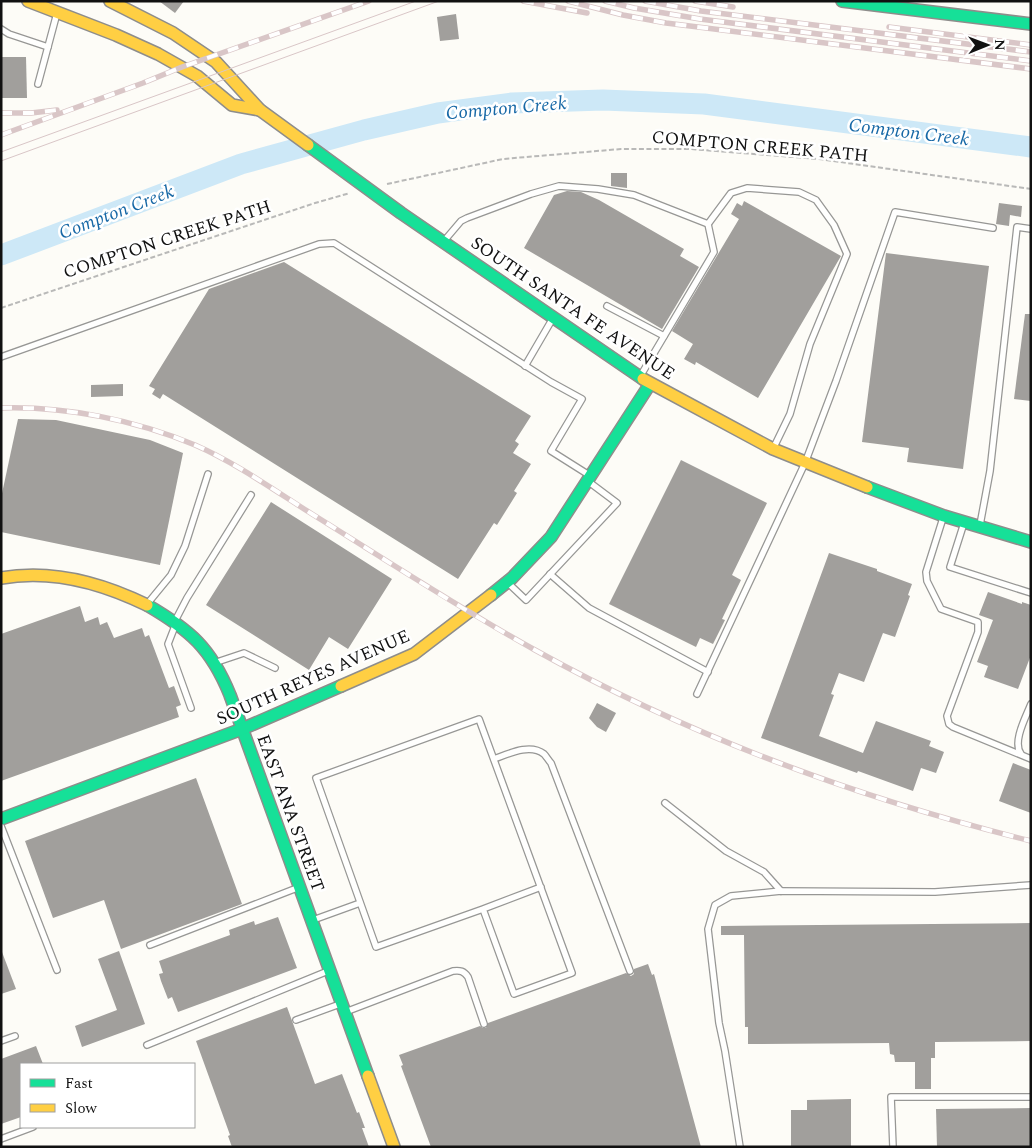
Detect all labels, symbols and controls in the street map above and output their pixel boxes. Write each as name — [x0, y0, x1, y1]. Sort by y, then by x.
north arrow — [962, 20, 1012, 70]
text: N — [989, 39, 1010, 51]
water label: Compton Creek — [444, 89, 568, 128]
water label: Compton Creek — [847, 111, 971, 154]
street label: COMPTON CREEK PATH — [650, 124, 869, 169]
water label: Compton Creek — [55, 177, 178, 248]
street label: COMPTON CREEK PATH — [60, 193, 275, 286]
street label: SOUTH SANTA FE AVENUE — [465, 230, 680, 387]
street label: SOUTH REYES AVENUE — [212, 623, 414, 732]
street label: EAST ANA STREET — [249, 731, 332, 896]
legend — [20, 1063, 195, 1128]
text: Fast — [65, 1072, 93, 1095]
text: Slow — [65, 1097, 97, 1120]

